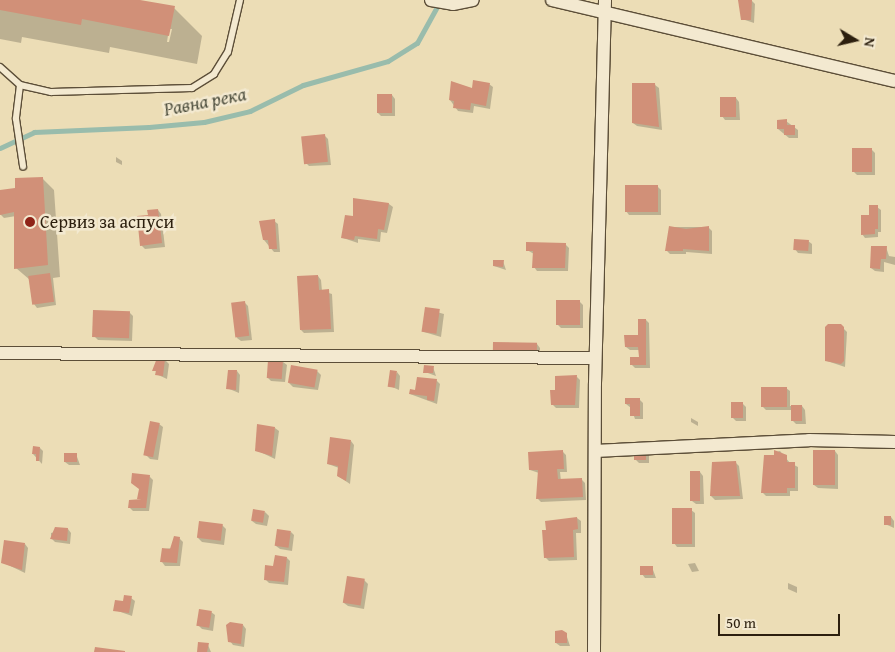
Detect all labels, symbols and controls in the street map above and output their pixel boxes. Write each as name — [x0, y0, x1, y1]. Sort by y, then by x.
north arrow — [830, 15, 880, 65]
text: N — [859, 36, 880, 49]
water label: Равна река — [162, 83, 248, 121]
place label: Сервиз за аспуси — [40, 211, 174, 233]
marker: Сервиз за аспуси — [24, 216, 36, 228]
scale bar — [720, 604, 842, 636]
text: 50 m — [726, 612, 756, 633]

